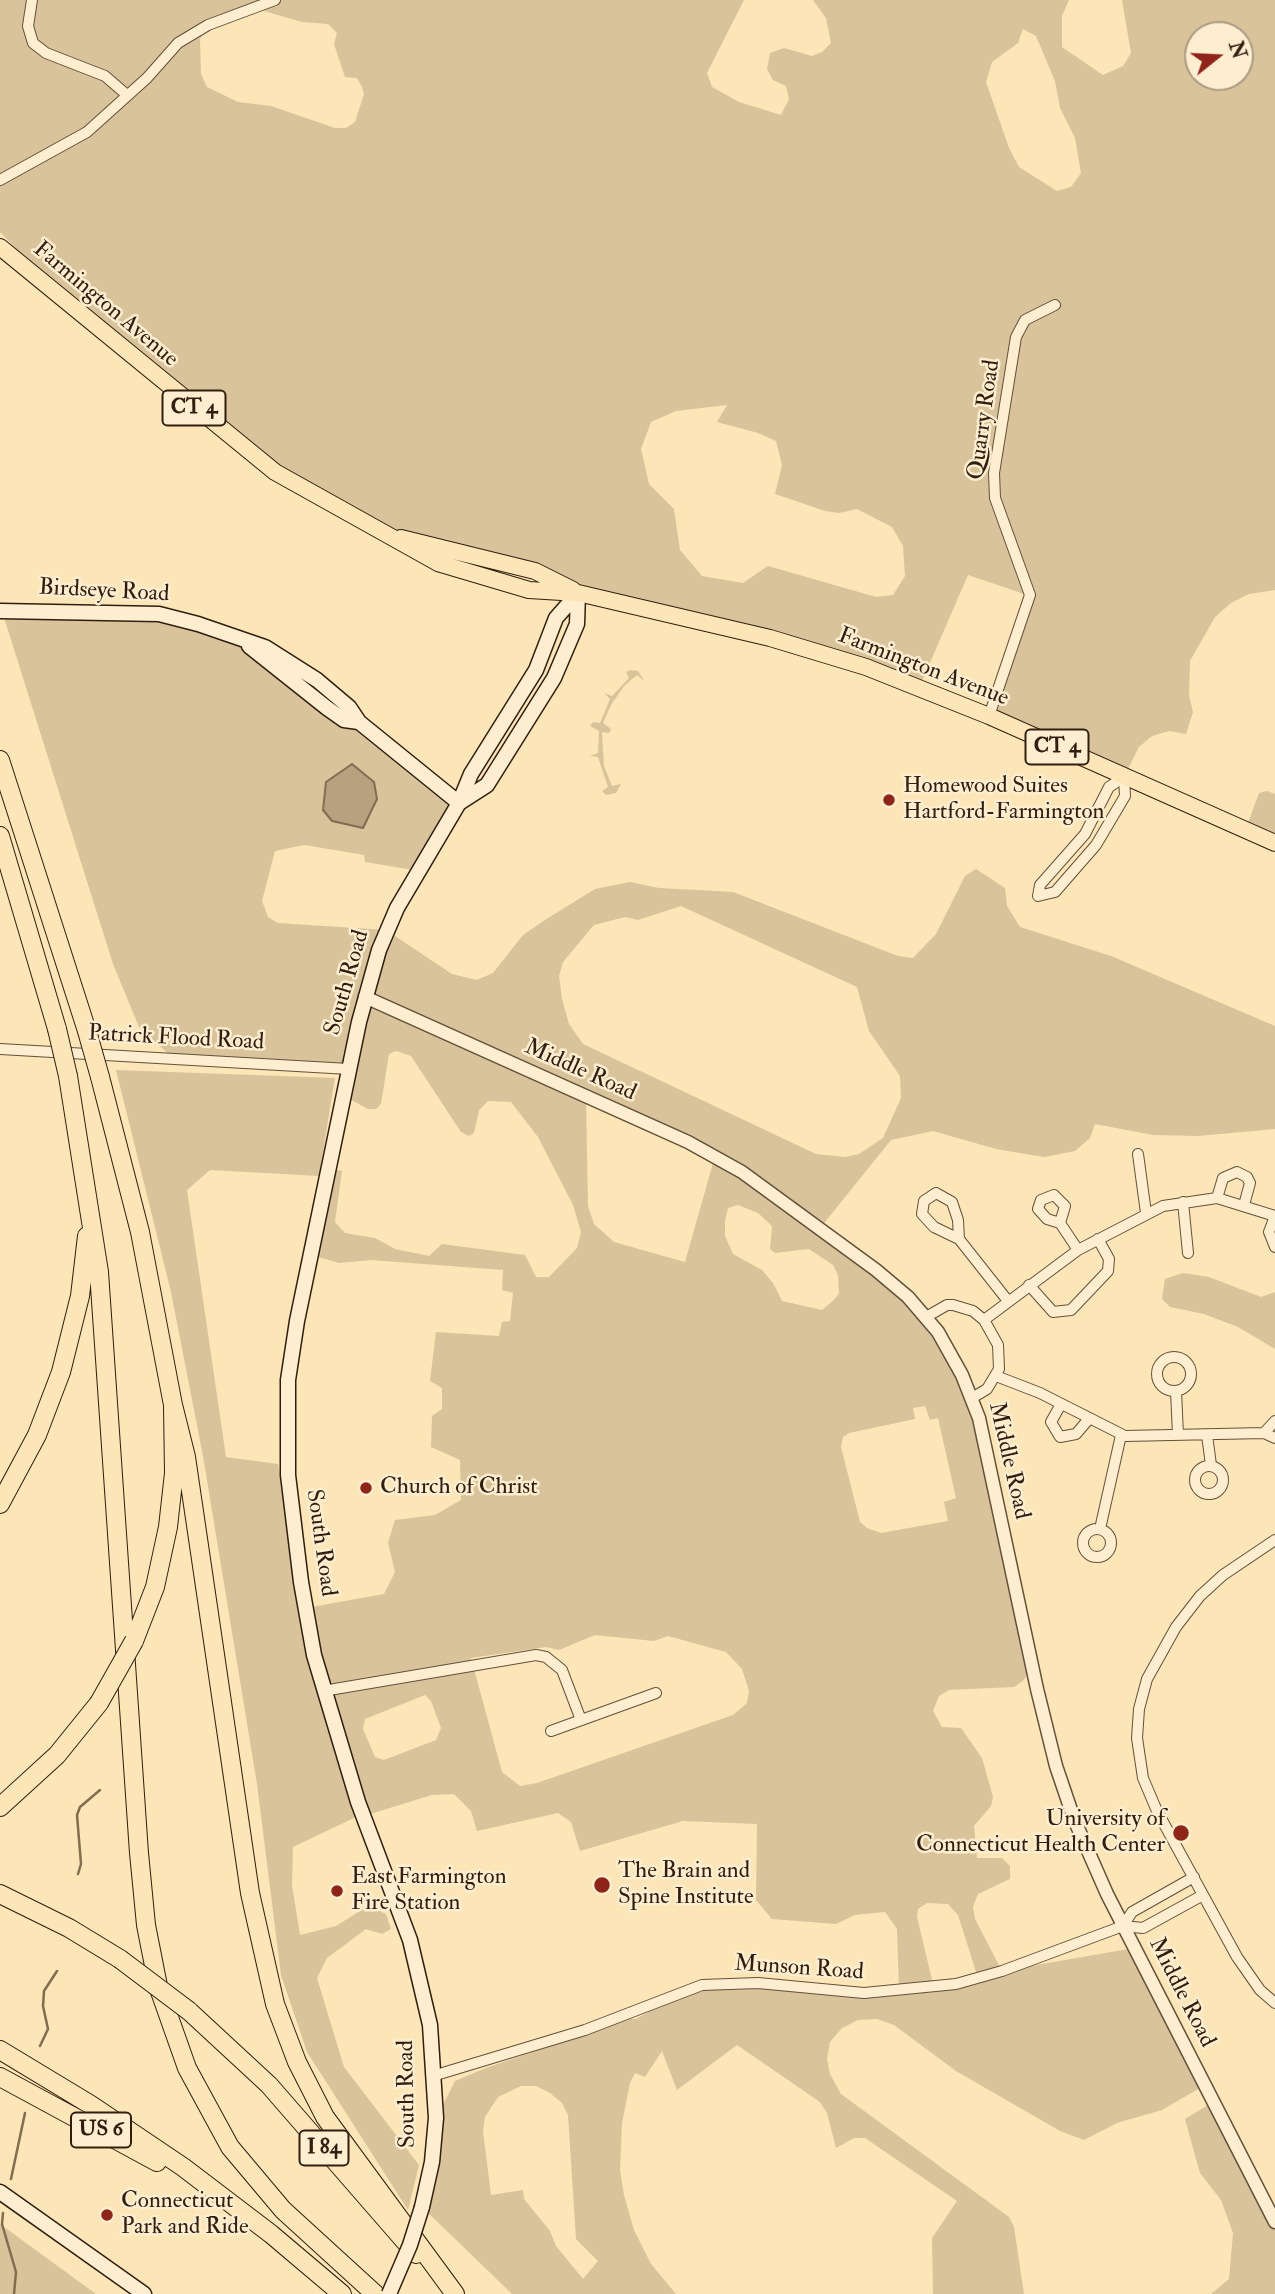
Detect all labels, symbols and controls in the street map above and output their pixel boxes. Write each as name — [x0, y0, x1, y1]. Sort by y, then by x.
north arrow — [1184, 21, 1254, 91]
text: N — [1223, 38, 1251, 62]
street label: Farmington Avenue — [27, 236, 183, 374]
street label: Quarry Road — [963, 358, 1007, 482]
road number: CT 4 — [162, 390, 226, 426]
street label: Birdseye Road — [38, 575, 170, 609]
street label: Farmington Avenue — [834, 623, 1012, 713]
road number: CT 4 — [1026, 730, 1088, 764]
place label: Homewood Suites Hartford-Farmington — [903, 773, 1104, 827]
marker: Homewood Suites Hartford-Farmington — [881, 792, 897, 808]
street label: South Road — [320, 927, 376, 1039]
street label: Patrick Flood Road — [87, 1021, 265, 1057]
street label: Middle Road — [520, 1034, 640, 1108]
street label: Middle Road — [981, 1400, 1035, 1522]
place label: Church of Christ — [380, 1474, 538, 1502]
marker: Church of Christ — [358, 1480, 374, 1496]
street label: South Road — [299, 1488, 341, 1598]
place label: University of Connecticut Health Center — [916, 1806, 1165, 1860]
marker: University of Connecticut Health Center — [1171, 1823, 1191, 1843]
place label: The Brain and Spine Institute — [618, 1858, 754, 1912]
place label: East Farmington Fire Station — [351, 1864, 506, 1918]
marker: The Brain and Spine Institute — [592, 1875, 612, 1895]
marker: East Farmington Fire Station — [329, 1883, 345, 1899]
street label: Middle Road — [1142, 1934, 1220, 2052]
street label: Munson Road — [734, 1951, 864, 1987]
street label: South Road — [393, 2040, 423, 2148]
road number: US 6 — [71, 2112, 131, 2148]
road number: I 84 — [300, 2130, 348, 2166]
place label: Connecticut Park and Ride — [121, 2188, 249, 2242]
marker: Connecticut Park and Ride — [99, 2207, 115, 2223]

